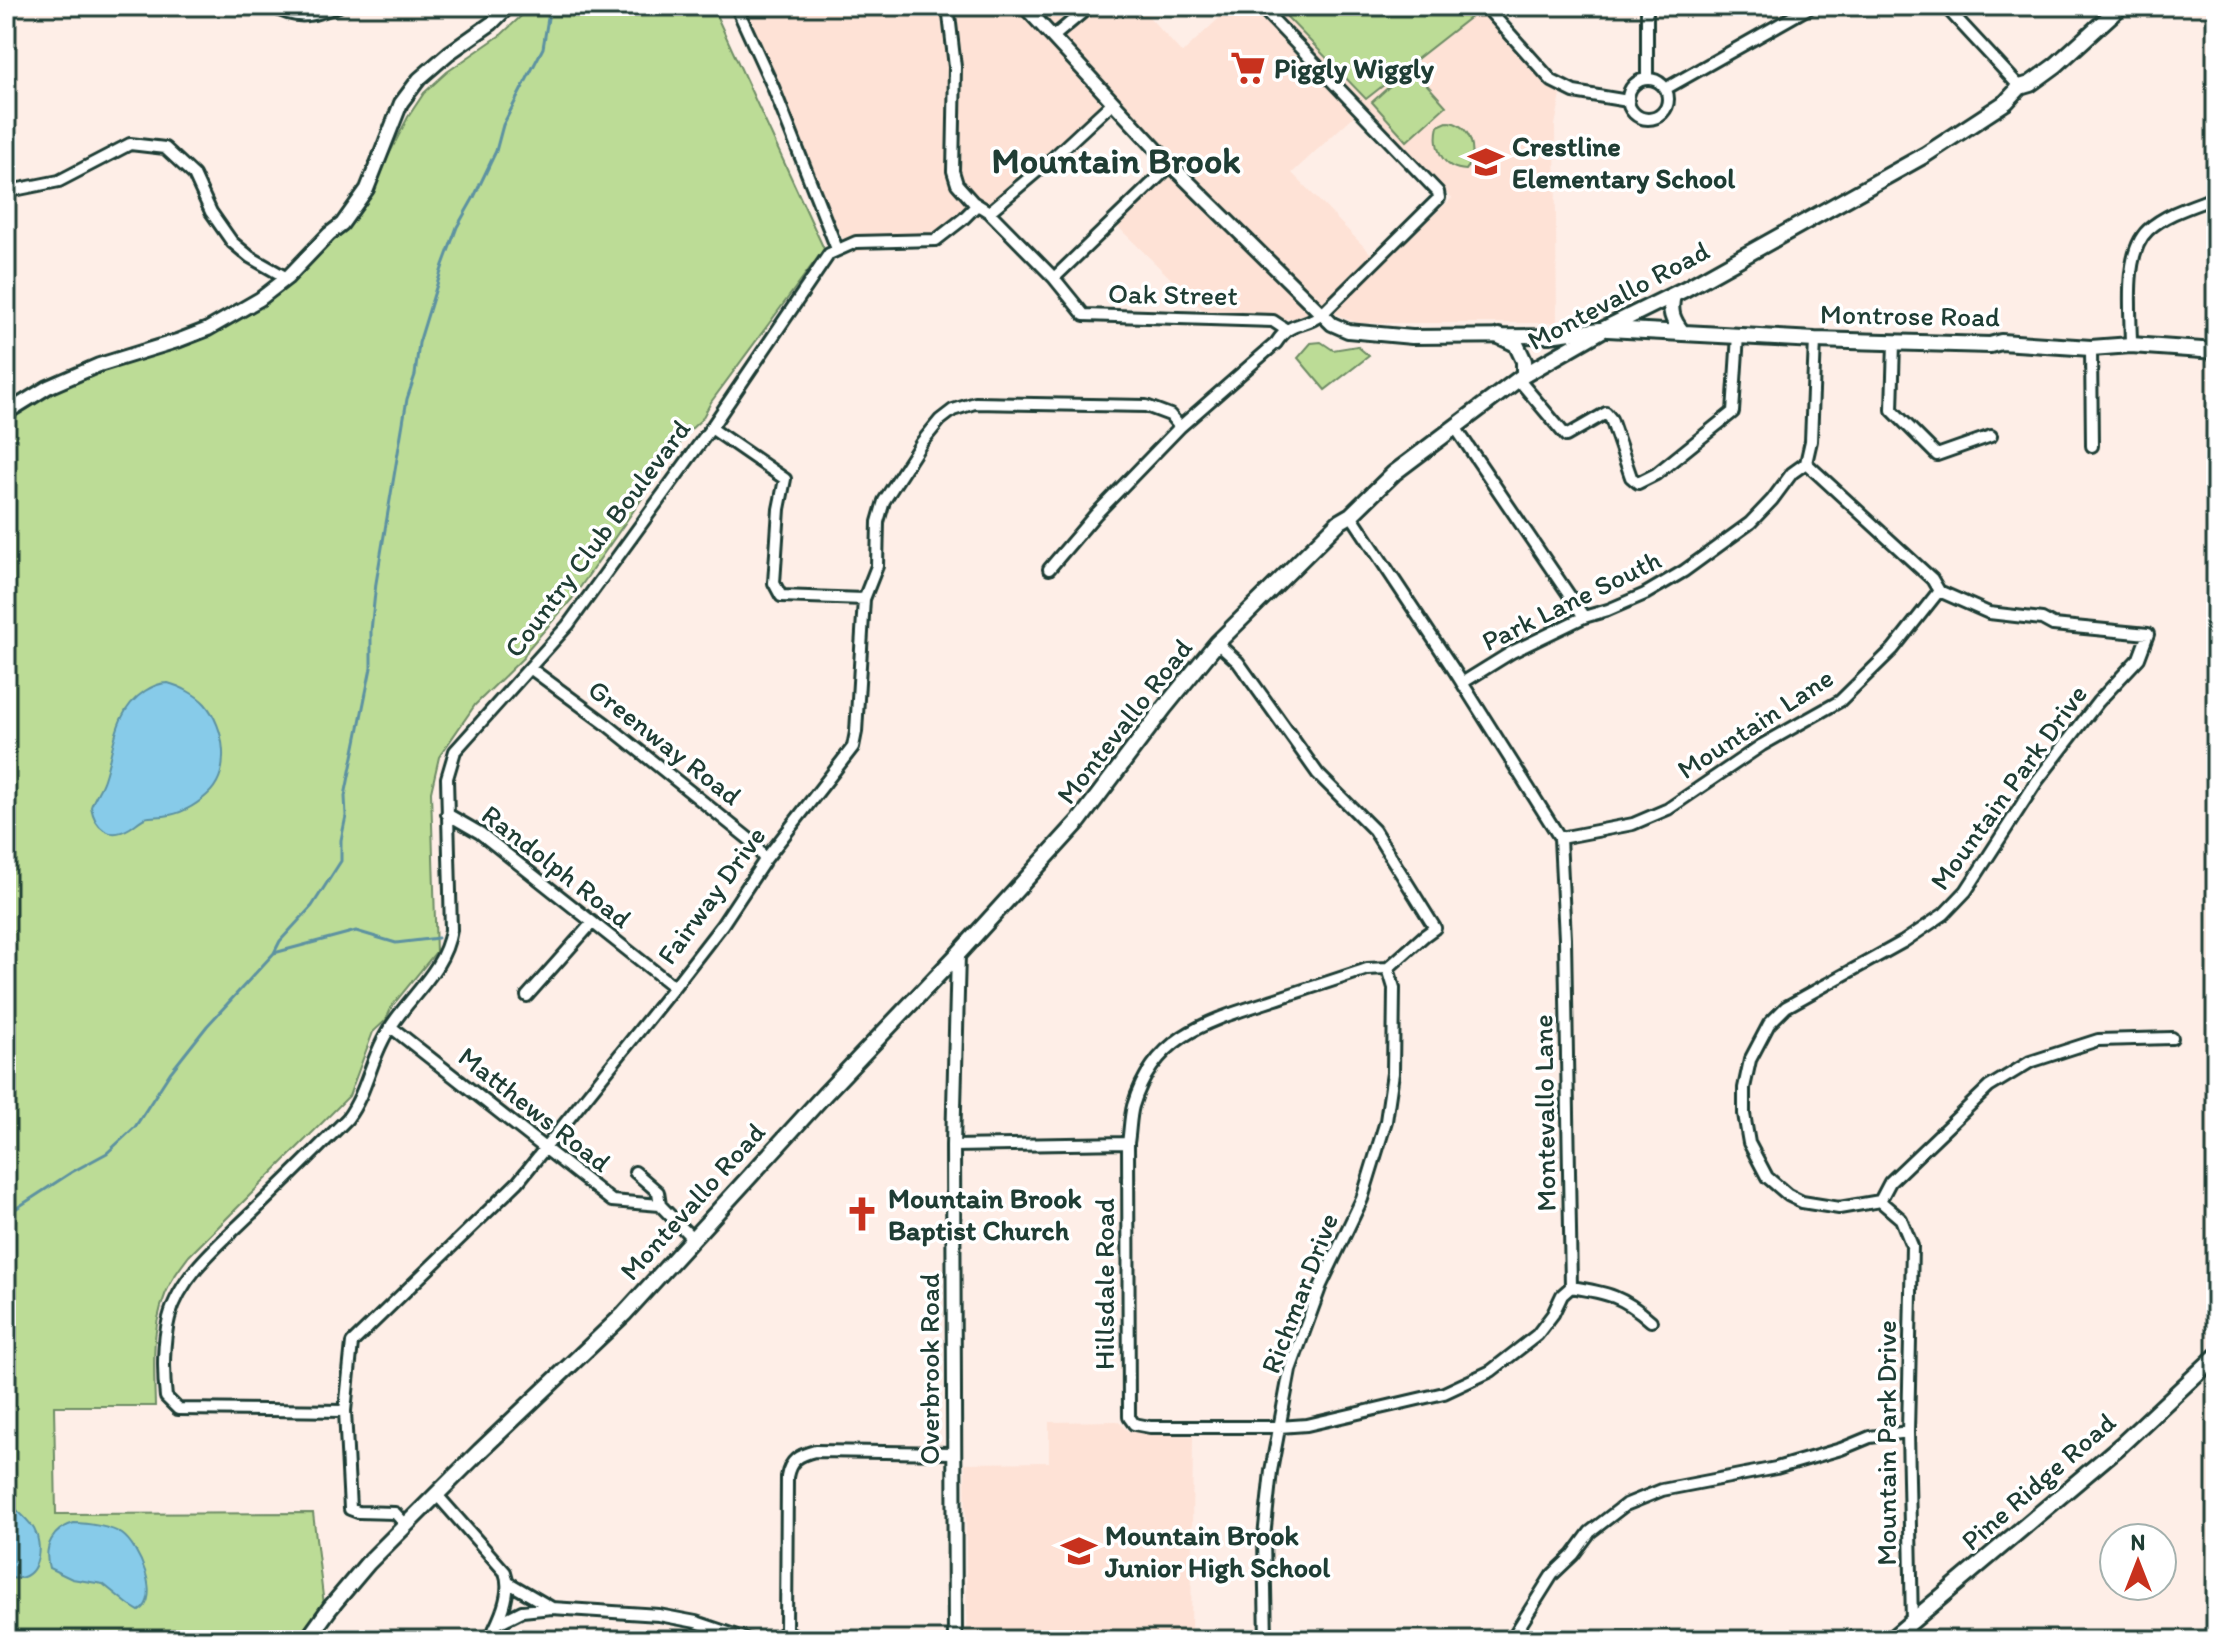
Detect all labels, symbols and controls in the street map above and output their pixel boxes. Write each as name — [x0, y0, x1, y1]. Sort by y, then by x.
supermarket icon: Piggly Wiggly — [1229, 49, 1267, 87]
place label: Piggly Wiggly — [1274, 51, 1435, 85]
place label: Crestline Elementary School — [1512, 129, 1735, 195]
district label: Mountain Brook — [991, 139, 1241, 182]
school or university icon: Crestline Elementary School — [1467, 143, 1505, 181]
street label: Montevallo Road — [1521, 233, 1715, 357]
street label: Oak Street — [1108, 276, 1238, 312]
street label: Montrose Road — [1820, 296, 2000, 334]
street label: Country Club Boulevard — [496, 412, 698, 664]
street label: Park Lane South — [1476, 542, 1666, 658]
street label: Montevallo Road — [1049, 631, 1199, 811]
street label: Mountain Lane — [1671, 660, 1839, 786]
street label: Greenway Road — [582, 672, 748, 812]
street label: Mountain Park Drive — [1922, 678, 2094, 896]
street label: Randolph Road — [475, 797, 639, 935]
street label: Fairway Drive — [649, 819, 773, 971]
street label: Montevallo Lane — [1525, 1014, 1563, 1212]
street label: Matthews Road — [452, 1039, 618, 1179]
street label: Montevallo Road — [612, 1115, 772, 1287]
place label: Mountain Brook Baptist Church — [888, 1181, 1082, 1247]
church icon: Mountain Brook Baptist Church — [843, 1195, 881, 1233]
street label: Hillsdale Road — [1087, 1198, 1121, 1370]
street label: Richmar Drive — [1253, 1208, 1345, 1378]
street label: Overbrook Road — [912, 1273, 946, 1465]
street label: Mountain Park Drive — [1869, 1320, 1903, 1566]
street label: Pine Ridge Road — [1954, 1404, 2123, 1557]
place label: Mountain Brook Junior High School — [1104, 1518, 1330, 1584]
north arrow — [2098, 1522, 2178, 1602]
text: N — [2131, 1529, 2145, 1556]
school or university icon: Mountain Brook Junior High School — [1060, 1532, 1098, 1570]

